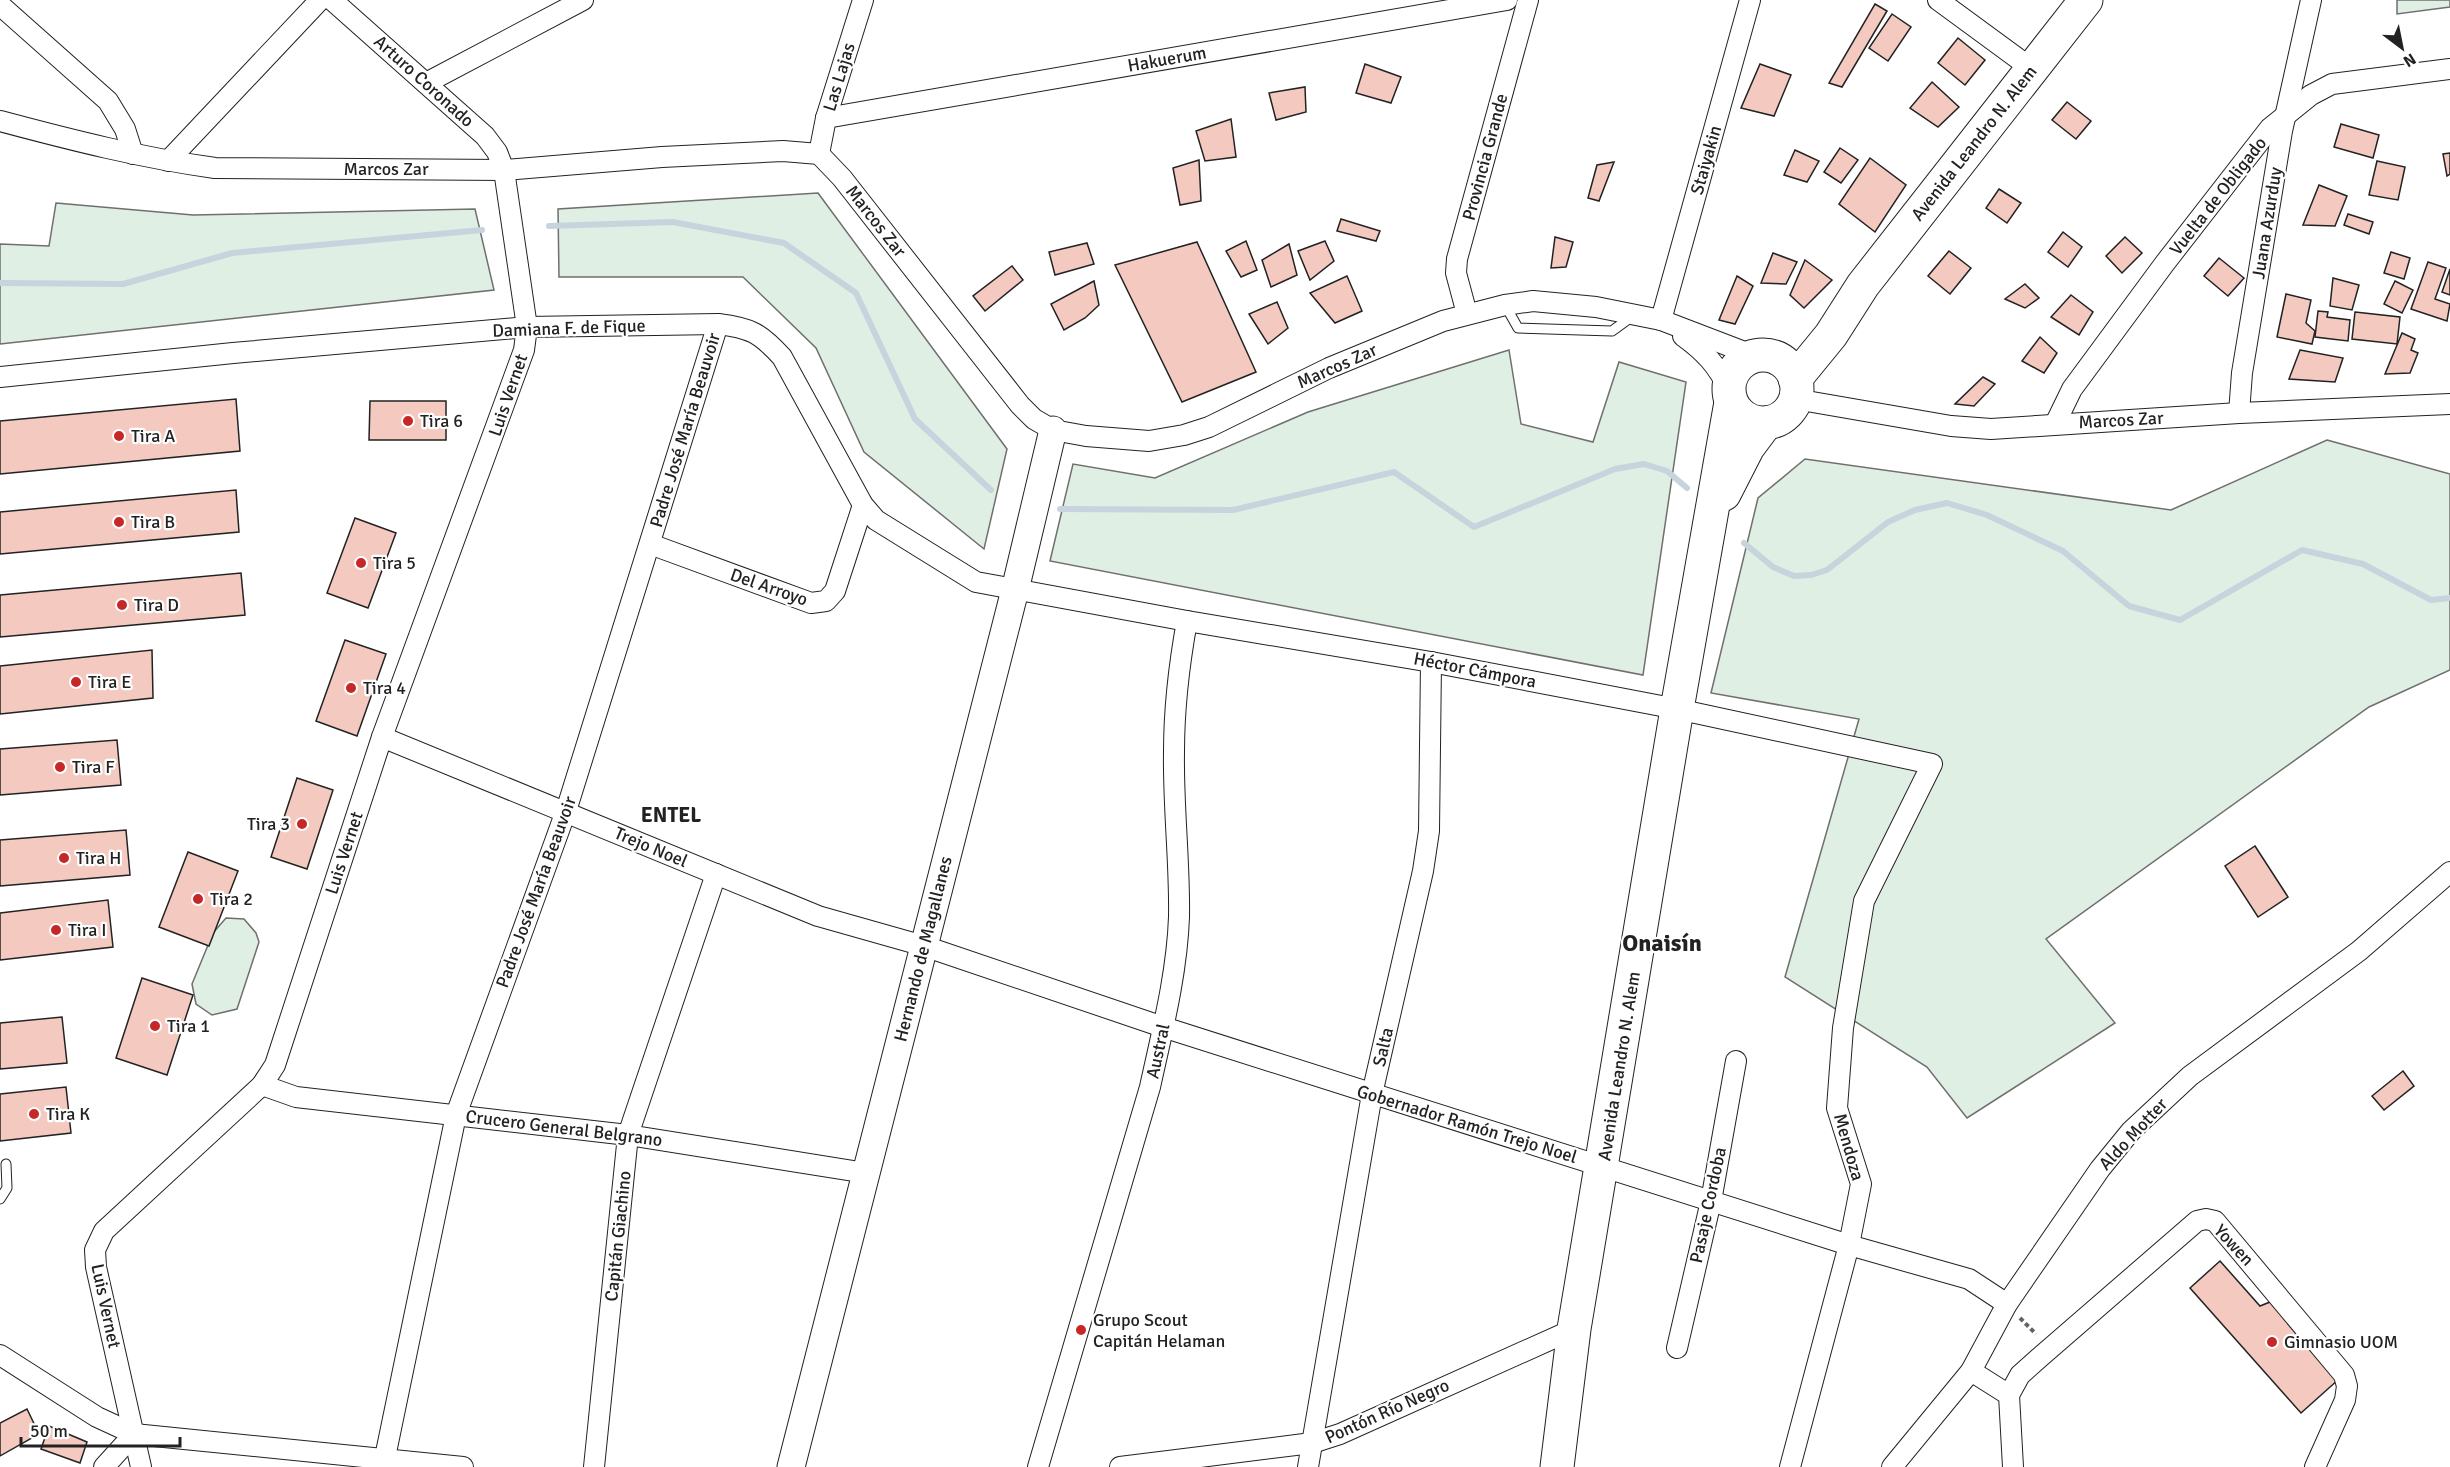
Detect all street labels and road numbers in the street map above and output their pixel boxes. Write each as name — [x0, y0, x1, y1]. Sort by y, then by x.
street label: Arturo Coronado — [369, 30, 479, 132]
street label: Las Lajas — [818, 40, 860, 114]
street label: Hakuerum — [1126, 41, 1208, 77]
street label: Avenida Leandro N. Alem — [1906, 61, 2042, 225]
street label: Provincia Grande — [1458, 91, 1512, 223]
street label: Staiyakin — [1686, 123, 1726, 197]
street label: Vuelta de Obligado — [2165, 132, 2271, 260]
street label: Marcos Zar — [343, 158, 429, 180]
street label: Juana Azurduy — [2247, 165, 2287, 281]
street label: Marcos Zar — [841, 181, 911, 262]
street label: Damiana F. de Fique — [492, 314, 646, 342]
street label: Padre José María Beauvoir — [645, 330, 725, 530]
street label: Marcos Zar — [1294, 338, 1381, 393]
street label: Luis Vernet — [484, 351, 532, 439]
street label: Marcos Zar — [2078, 407, 2164, 433]
street label: Del Arroyo — [727, 563, 811, 611]
street label: Héctor Cámpora — [1412, 647, 1538, 693]
street label: Padre José María Beauvoir — [491, 793, 581, 991]
street label: Luis Vernet — [320, 809, 368, 897]
street label: Trejo Noel — [611, 822, 691, 872]
street label: Hernando de Magallanes — [889, 854, 957, 1044]
street label: Avenida Leandro N. Alem — [1593, 970, 1645, 1162]
street label: Austral — [1141, 1021, 1175, 1081]
street label: Salta — [1368, 1025, 1398, 1069]
street label: Gobernador Ramón Trejo Noel — [1354, 1080, 1580, 1168]
street label: Aldo Motter — [2094, 1093, 2172, 1175]
street label: Crucero General Belgrano — [464, 1105, 664, 1151]
street label: Mendoza — [1829, 1111, 1869, 1183]
street label: Pasaje Cordoba — [1685, 1145, 1731, 1265]
street label: Capitán Giachino — [600, 1170, 636, 1302]
street label: Yowen — [2209, 1220, 2259, 1270]
street label: Luis Vernet — [86, 1262, 126, 1350]
street label: Pontón Río Negro — [1322, 1374, 1452, 1448]

